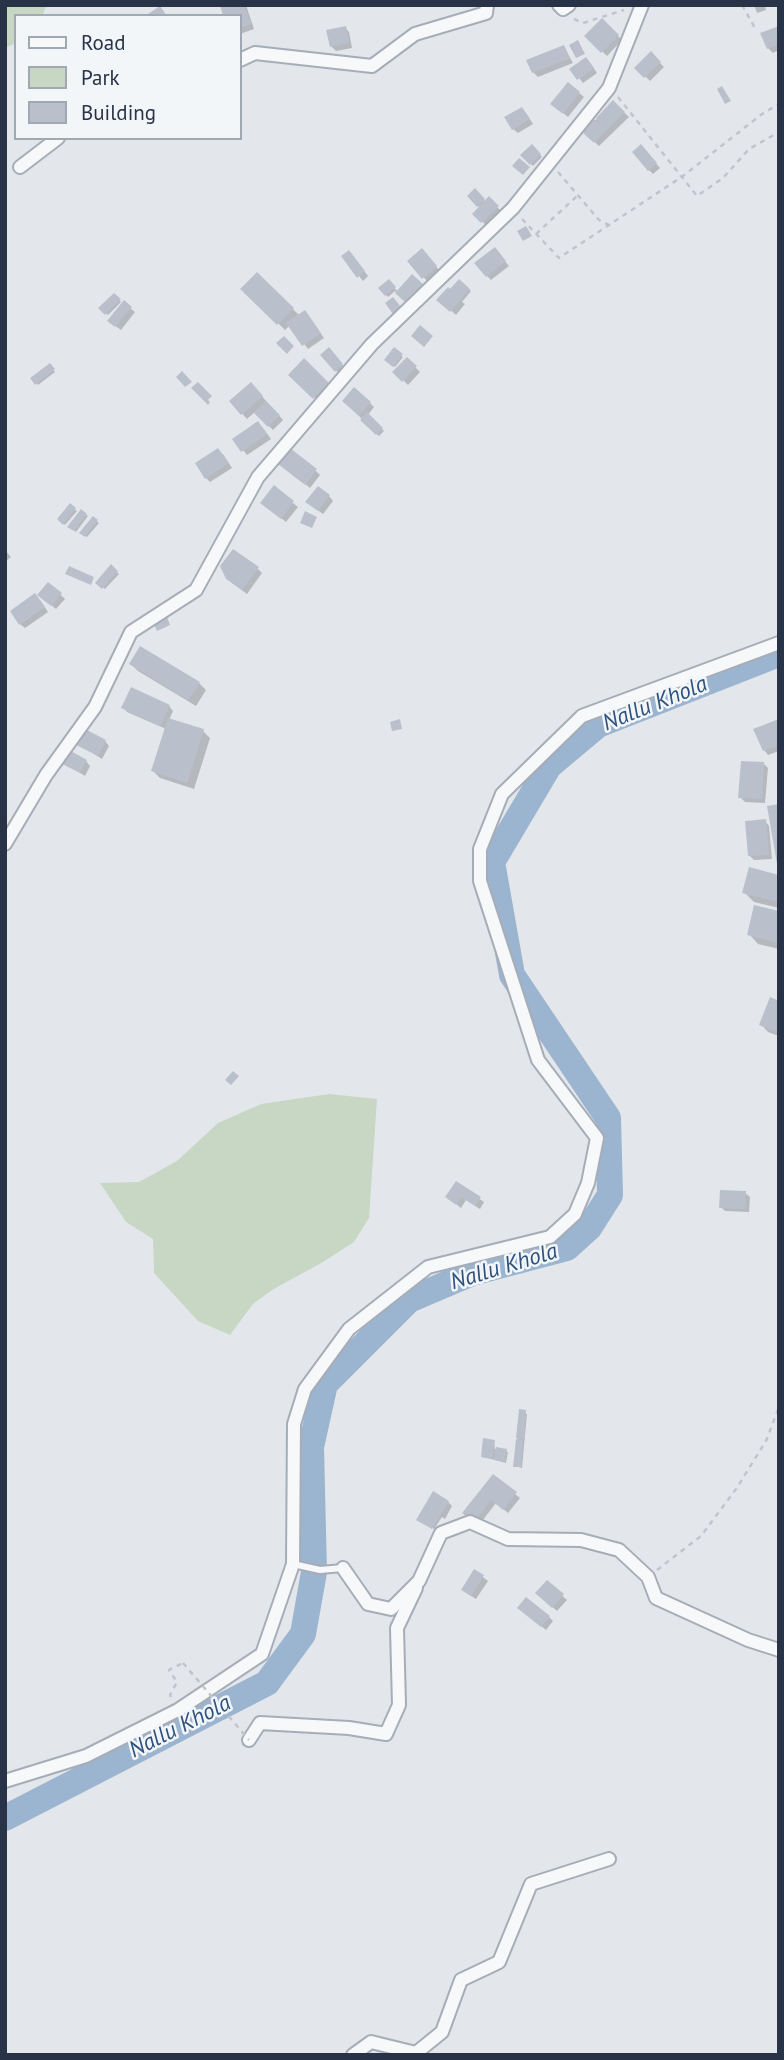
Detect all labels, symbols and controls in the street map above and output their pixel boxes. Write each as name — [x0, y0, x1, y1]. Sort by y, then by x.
legend — [14, 14, 242, 140]
text: Road — [81, 29, 125, 56]
text: Park — [81, 64, 120, 91]
text: Building — [81, 99, 156, 126]
water label: Nallu Khola — [599, 670, 711, 738]
water label: Nallu Khola — [447, 1238, 561, 1296]
water label: Nallu Khola — [124, 1690, 236, 1764]

